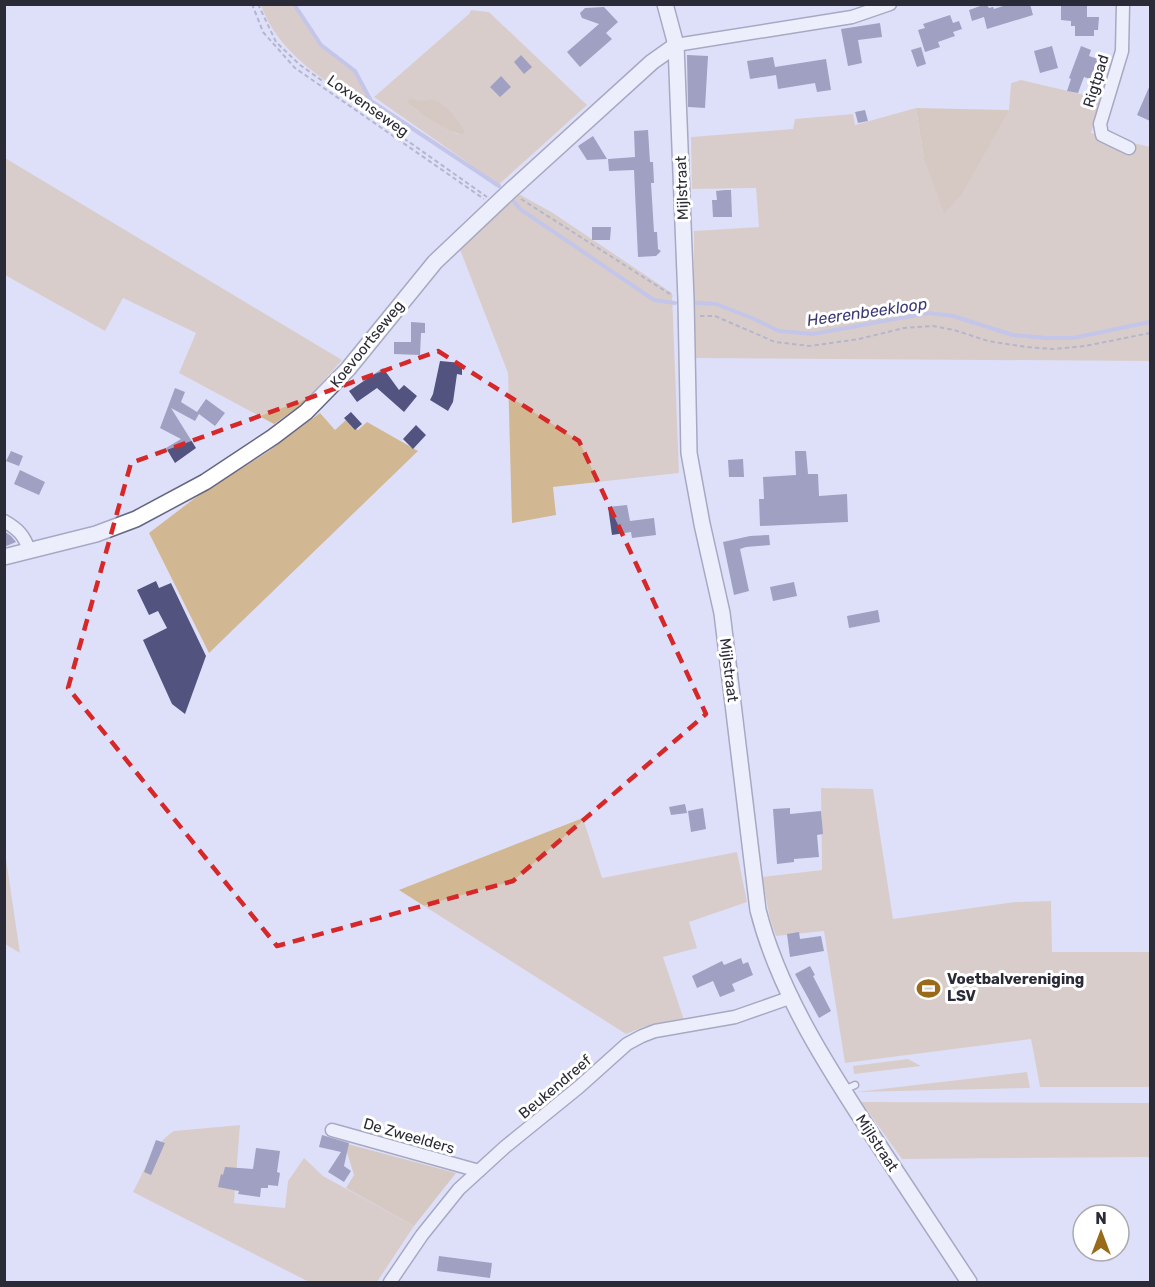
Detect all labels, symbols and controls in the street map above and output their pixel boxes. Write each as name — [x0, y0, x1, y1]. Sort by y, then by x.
street label: Rigtpad — [1079, 52, 1113, 110]
street label: Loxvenseweg — [324, 71, 412, 141]
street label: Mijlstraat — [672, 155, 692, 221]
water label: Heerenbeekloop — [806, 294, 928, 330]
street label: Koevoortseweg — [326, 297, 408, 391]
street label: Mijlstraat — [716, 637, 742, 703]
place label: Voetbalvereniging LSV — [947, 970, 1084, 1005]
sports icon: Voetbalvereniging LSV — [916, 975, 942, 1001]
street label: Beukendreef — [515, 1051, 595, 1123]
street label: Mijlstraat — [852, 1111, 902, 1175]
street label: De Zweelders — [361, 1114, 457, 1158]
north arrow — [1071, 1203, 1131, 1263]
text: N — [1095, 1209, 1107, 1228]

